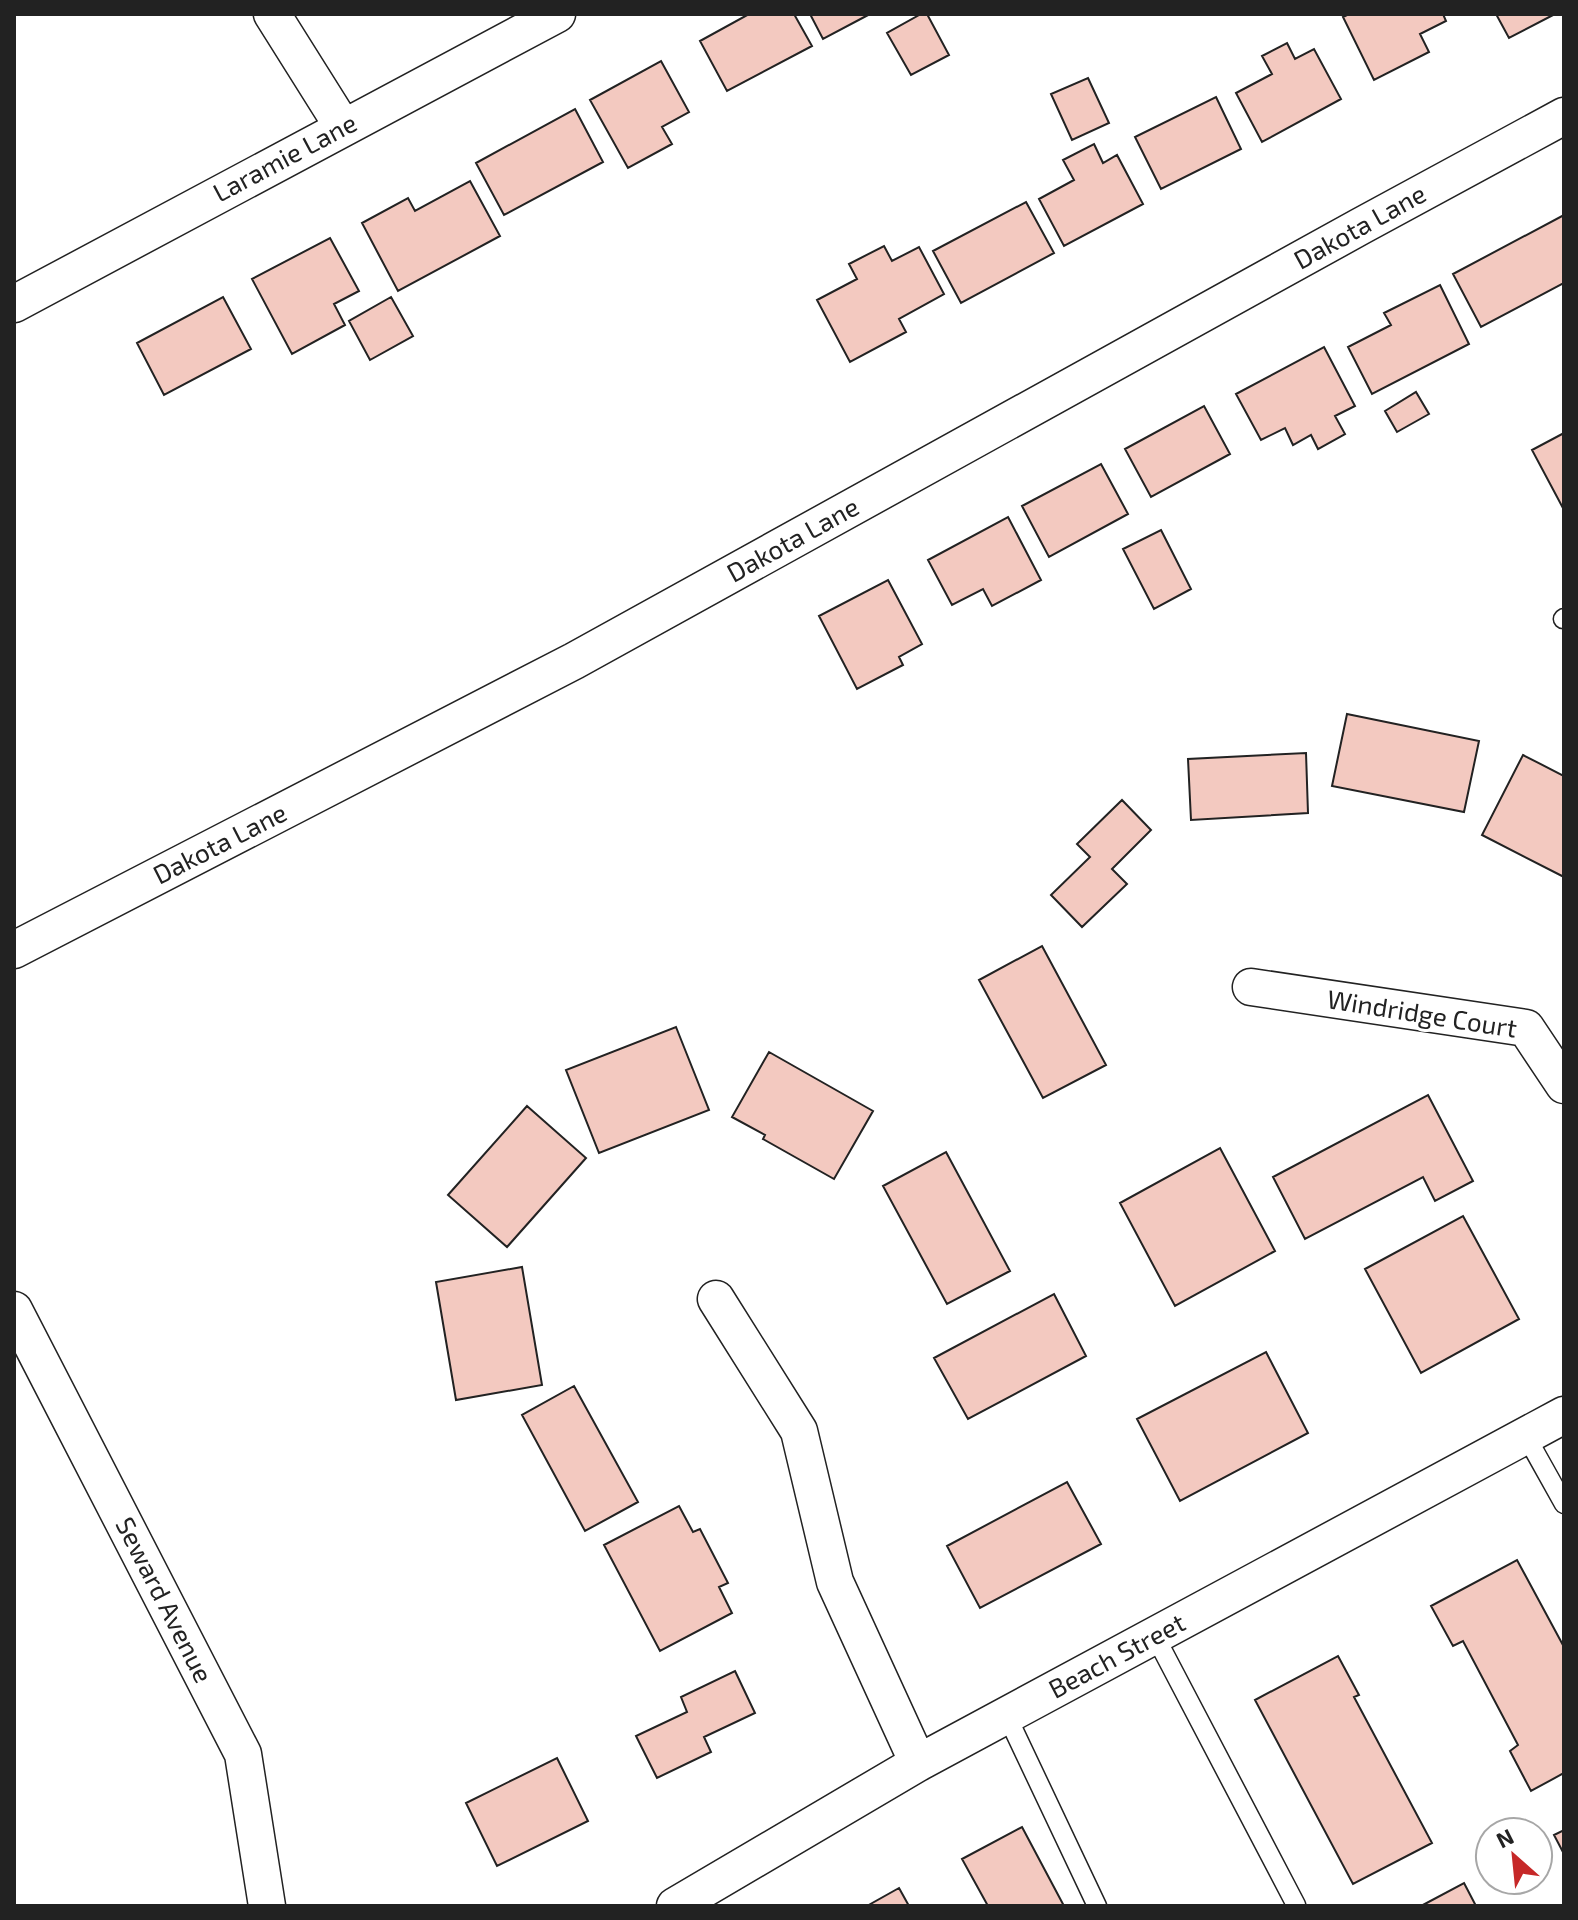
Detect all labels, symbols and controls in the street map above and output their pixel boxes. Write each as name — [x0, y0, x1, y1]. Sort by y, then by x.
street label: Laramie Lane — [207, 106, 361, 207]
street label: Dakota Lane — [1288, 177, 1431, 275]
street label: Dakota Lane — [721, 490, 864, 588]
street label: Dakota Lane — [147, 796, 291, 890]
street label: Windridge Court — [1325, 982, 1519, 1043]
street label: Seward Avenue — [110, 1511, 220, 1687]
street label: Beach Street — [1043, 1606, 1190, 1704]
north arrow — [1474, 1816, 1554, 1896]
text: N — [1491, 1822, 1517, 1852]

